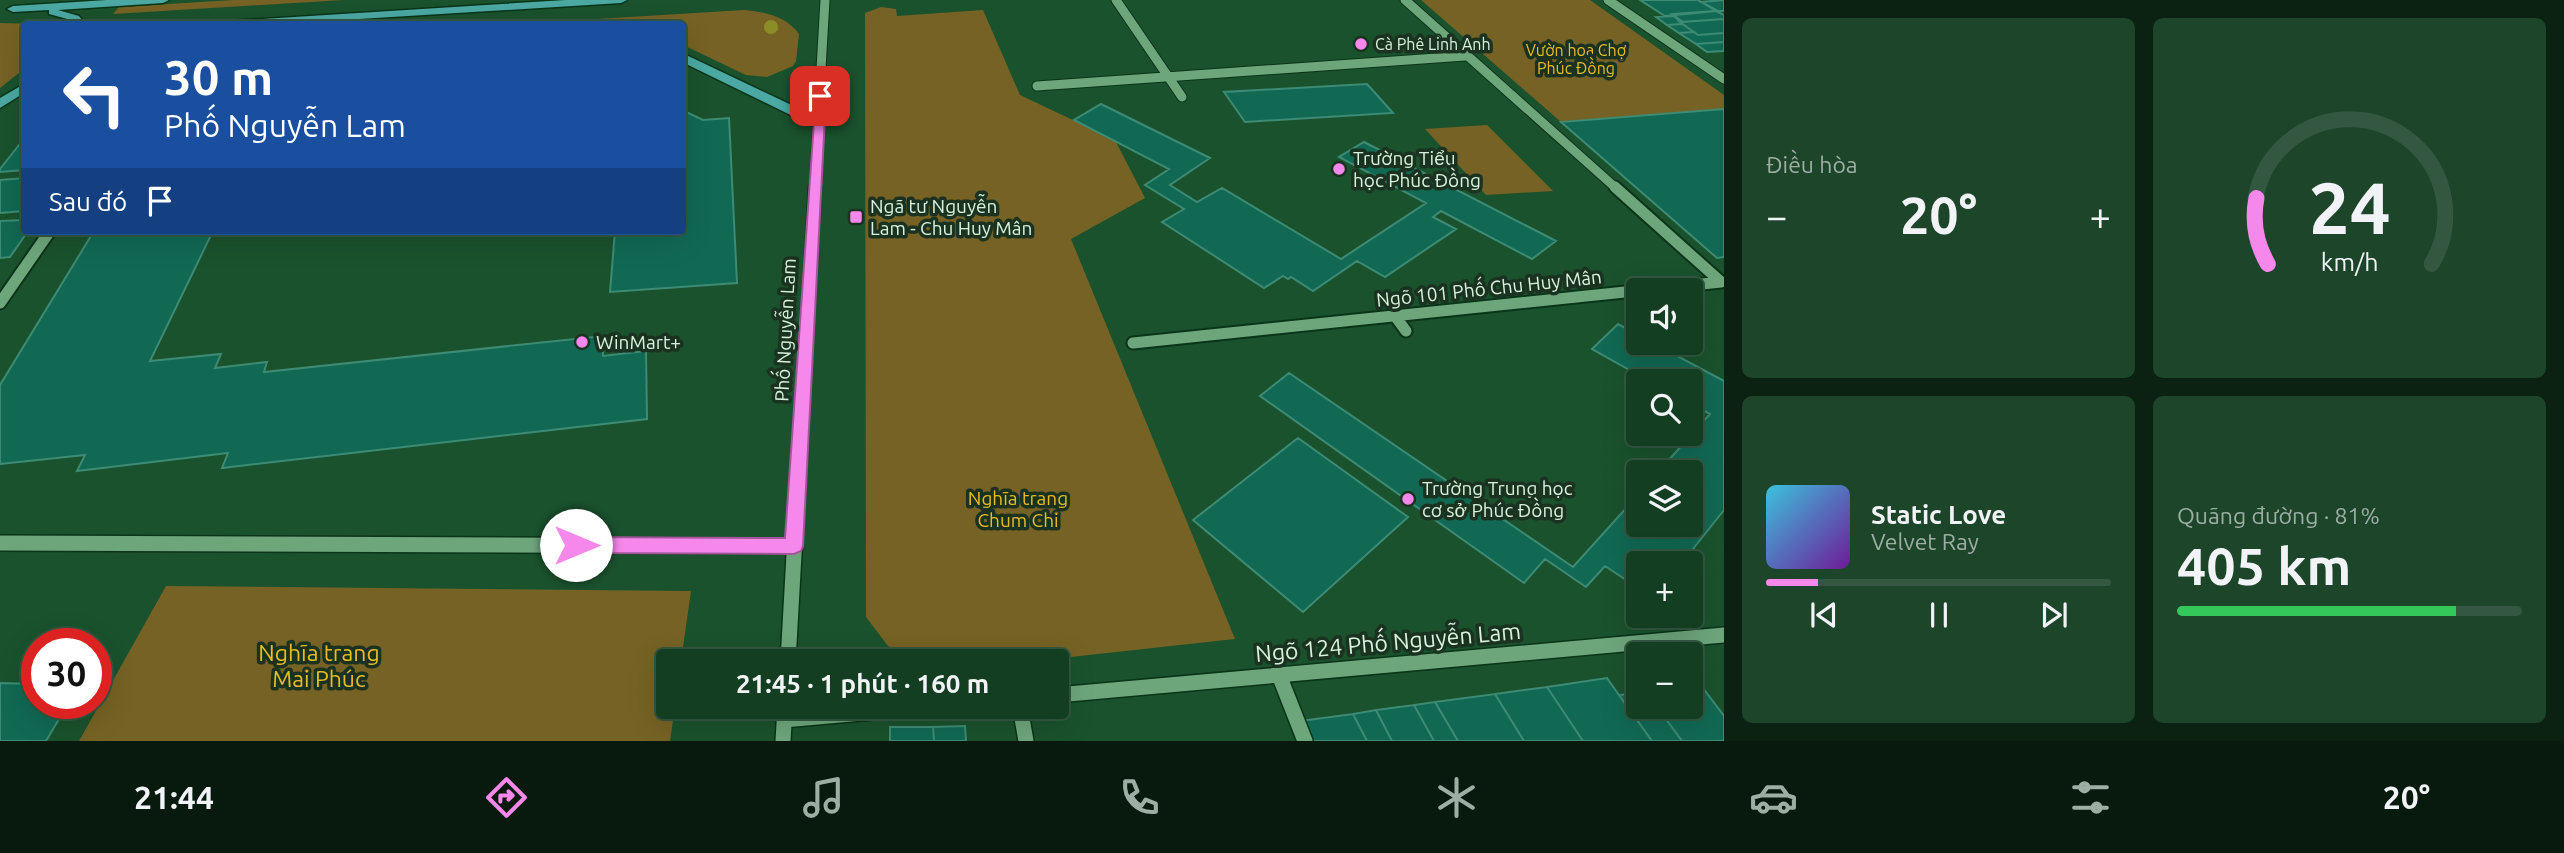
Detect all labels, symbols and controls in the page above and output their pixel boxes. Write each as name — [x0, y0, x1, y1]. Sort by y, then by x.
place label: Cà Phê Linh Anh — [1375, 35, 1491, 53]
marker: Cà Phê Linh Anh — [1353, 36, 1369, 52]
park label: Vườn hoa Chợ Phúc Đồng — [1526, 41, 1627, 77]
icon: left — [49, 49, 140, 140]
text: 30 m — [164, 49, 273, 104]
pin — [790, 66, 850, 126]
icon: arrive — [801, 77, 839, 115]
text: Phố Nguyễn Lam — [164, 107, 406, 143]
place label: Trường Tiểu học Phúc Đồng — [1353, 147, 1481, 191]
text: Điều hòa — [1766, 152, 1858, 177]
marker: Trường Tiểu học Phúc Đồng — [1331, 161, 1347, 177]
text: 24 — [2308, 166, 2391, 248]
icon: arrive — [141, 182, 179, 220]
text: 20° — [1900, 186, 1977, 244]
text: Sau đó — [49, 187, 127, 216]
place label: Ngã tư Nguyễn Lam - Chu Huy Mân — [870, 193, 1032, 239]
text: − — [1766, 195, 1787, 237]
text: + — [2090, 195, 2111, 237]
marker: Ngã tư Nguyễn Lam - Chu Huy Mân — [848, 209, 864, 225]
text: km/h — [2321, 248, 2378, 276]
street label: Phố Nguyễn Lam — [769, 258, 800, 402]
street label: Ngõ 101 Phố Chu Huy Mân — [1375, 264, 1603, 311]
map controls — [1626, 278, 1703, 719]
button: sound — [1626, 278, 1703, 355]
place label: WinMart+ — [596, 331, 681, 353]
marker: WinMart+ — [574, 334, 590, 350]
button: search — [1626, 369, 1703, 446]
button: layers — [1626, 460, 1703, 537]
place label: Trường Trung học cơ sở Phúc Đồng — [1422, 477, 1573, 521]
park label: Nghĩa trang Chum Chi — [968, 487, 1068, 531]
marker: Trường Trung học cơ sở Phúc Đồng — [1400, 491, 1416, 507]
text: Static Love — [1871, 500, 2006, 529]
text: Quãng đường · 81% — [2177, 503, 2380, 528]
position arrow — [539, 508, 613, 582]
text: Velvet Ray — [1871, 529, 1979, 554]
text: 405 km — [2177, 537, 2351, 595]
button: + — [1626, 551, 1703, 628]
icon: previous — [1805, 596, 1843, 634]
icon: pause — [1920, 596, 1958, 634]
icon: next — [2035, 596, 2073, 634]
street label: Ngõ 124 Phố Nguyễn Lam — [1254, 615, 1522, 666]
speed limit sign: 30 — [21, 628, 112, 719]
park label: Nghĩa trang Mai Phúc — [258, 640, 380, 691]
button: − — [1626, 642, 1703, 719]
text: 21:45 · 1 phút · 160 m — [736, 669, 989, 698]
icon: directions — [482, 773, 531, 822]
icon: music — [799, 773, 848, 822]
icon: phone — [1115, 773, 1164, 822]
icon: climate — [1432, 773, 1481, 822]
icon: car — [1749, 773, 1798, 822]
icon: filters — [2066, 773, 2115, 822]
text: 21:44 — [134, 779, 214, 815]
text: 20° — [2383, 779, 2430, 815]

